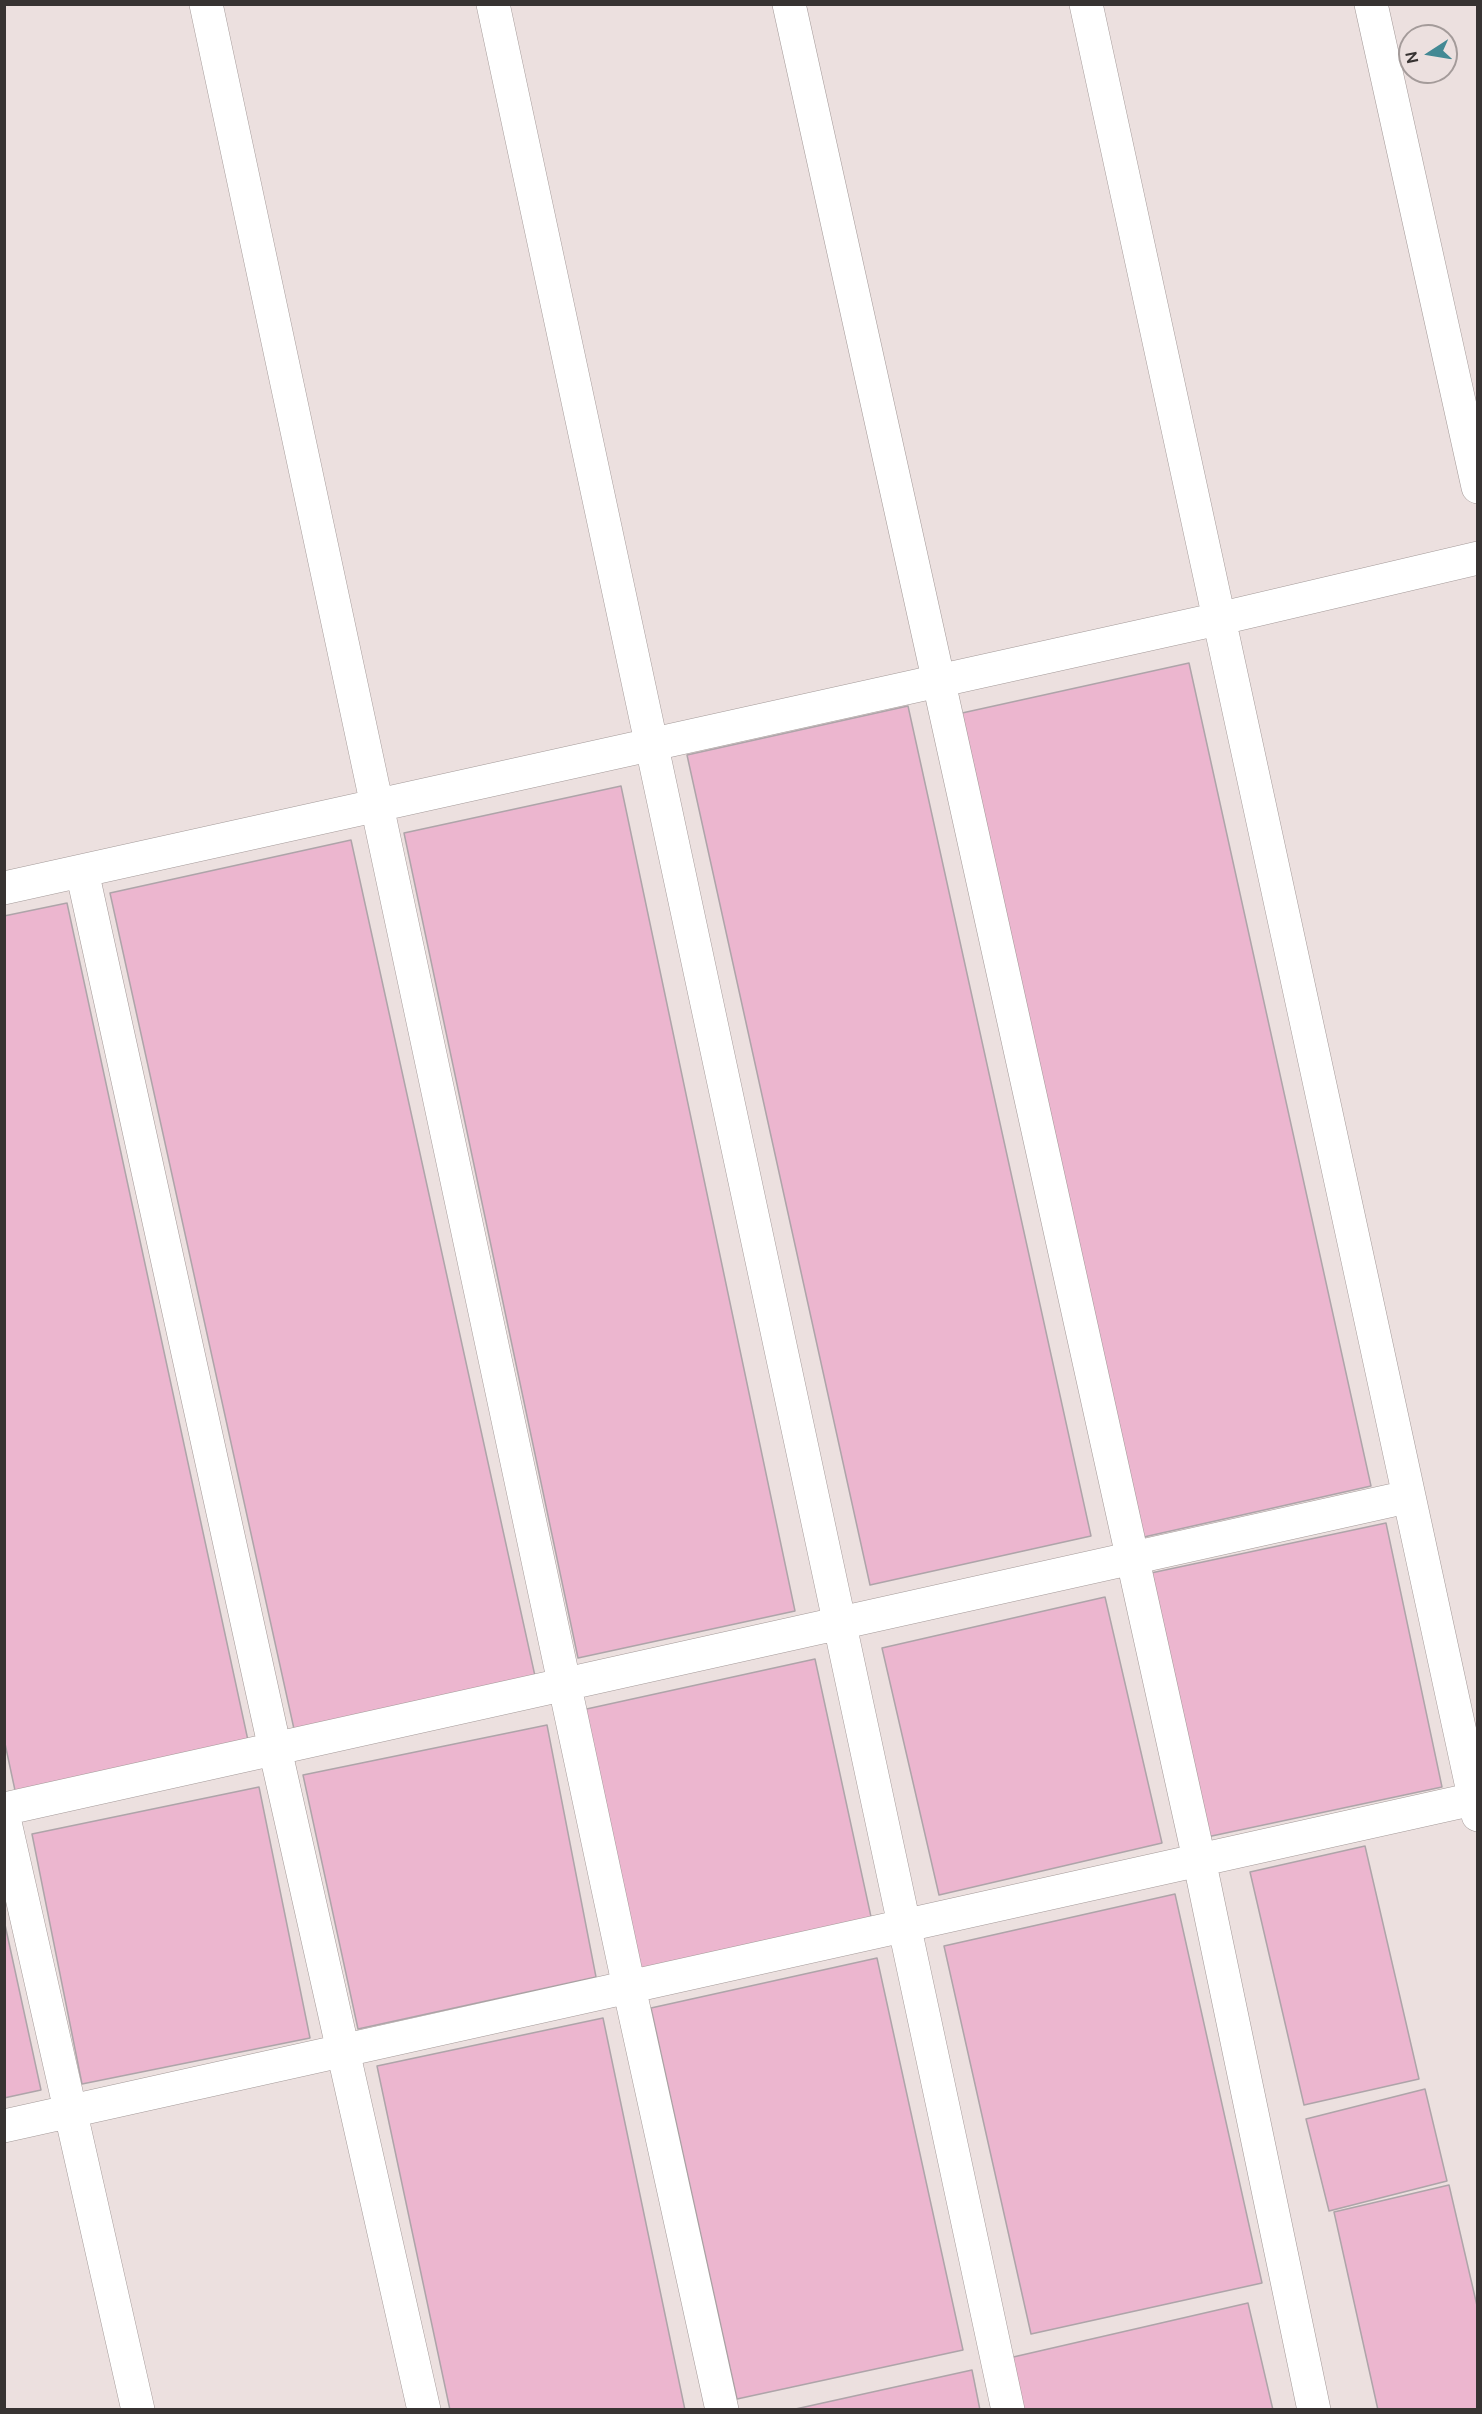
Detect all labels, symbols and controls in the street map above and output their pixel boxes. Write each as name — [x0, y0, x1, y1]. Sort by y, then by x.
north arrow — [1398, 24, 1458, 84]
text: N — [1400, 50, 1423, 65]

